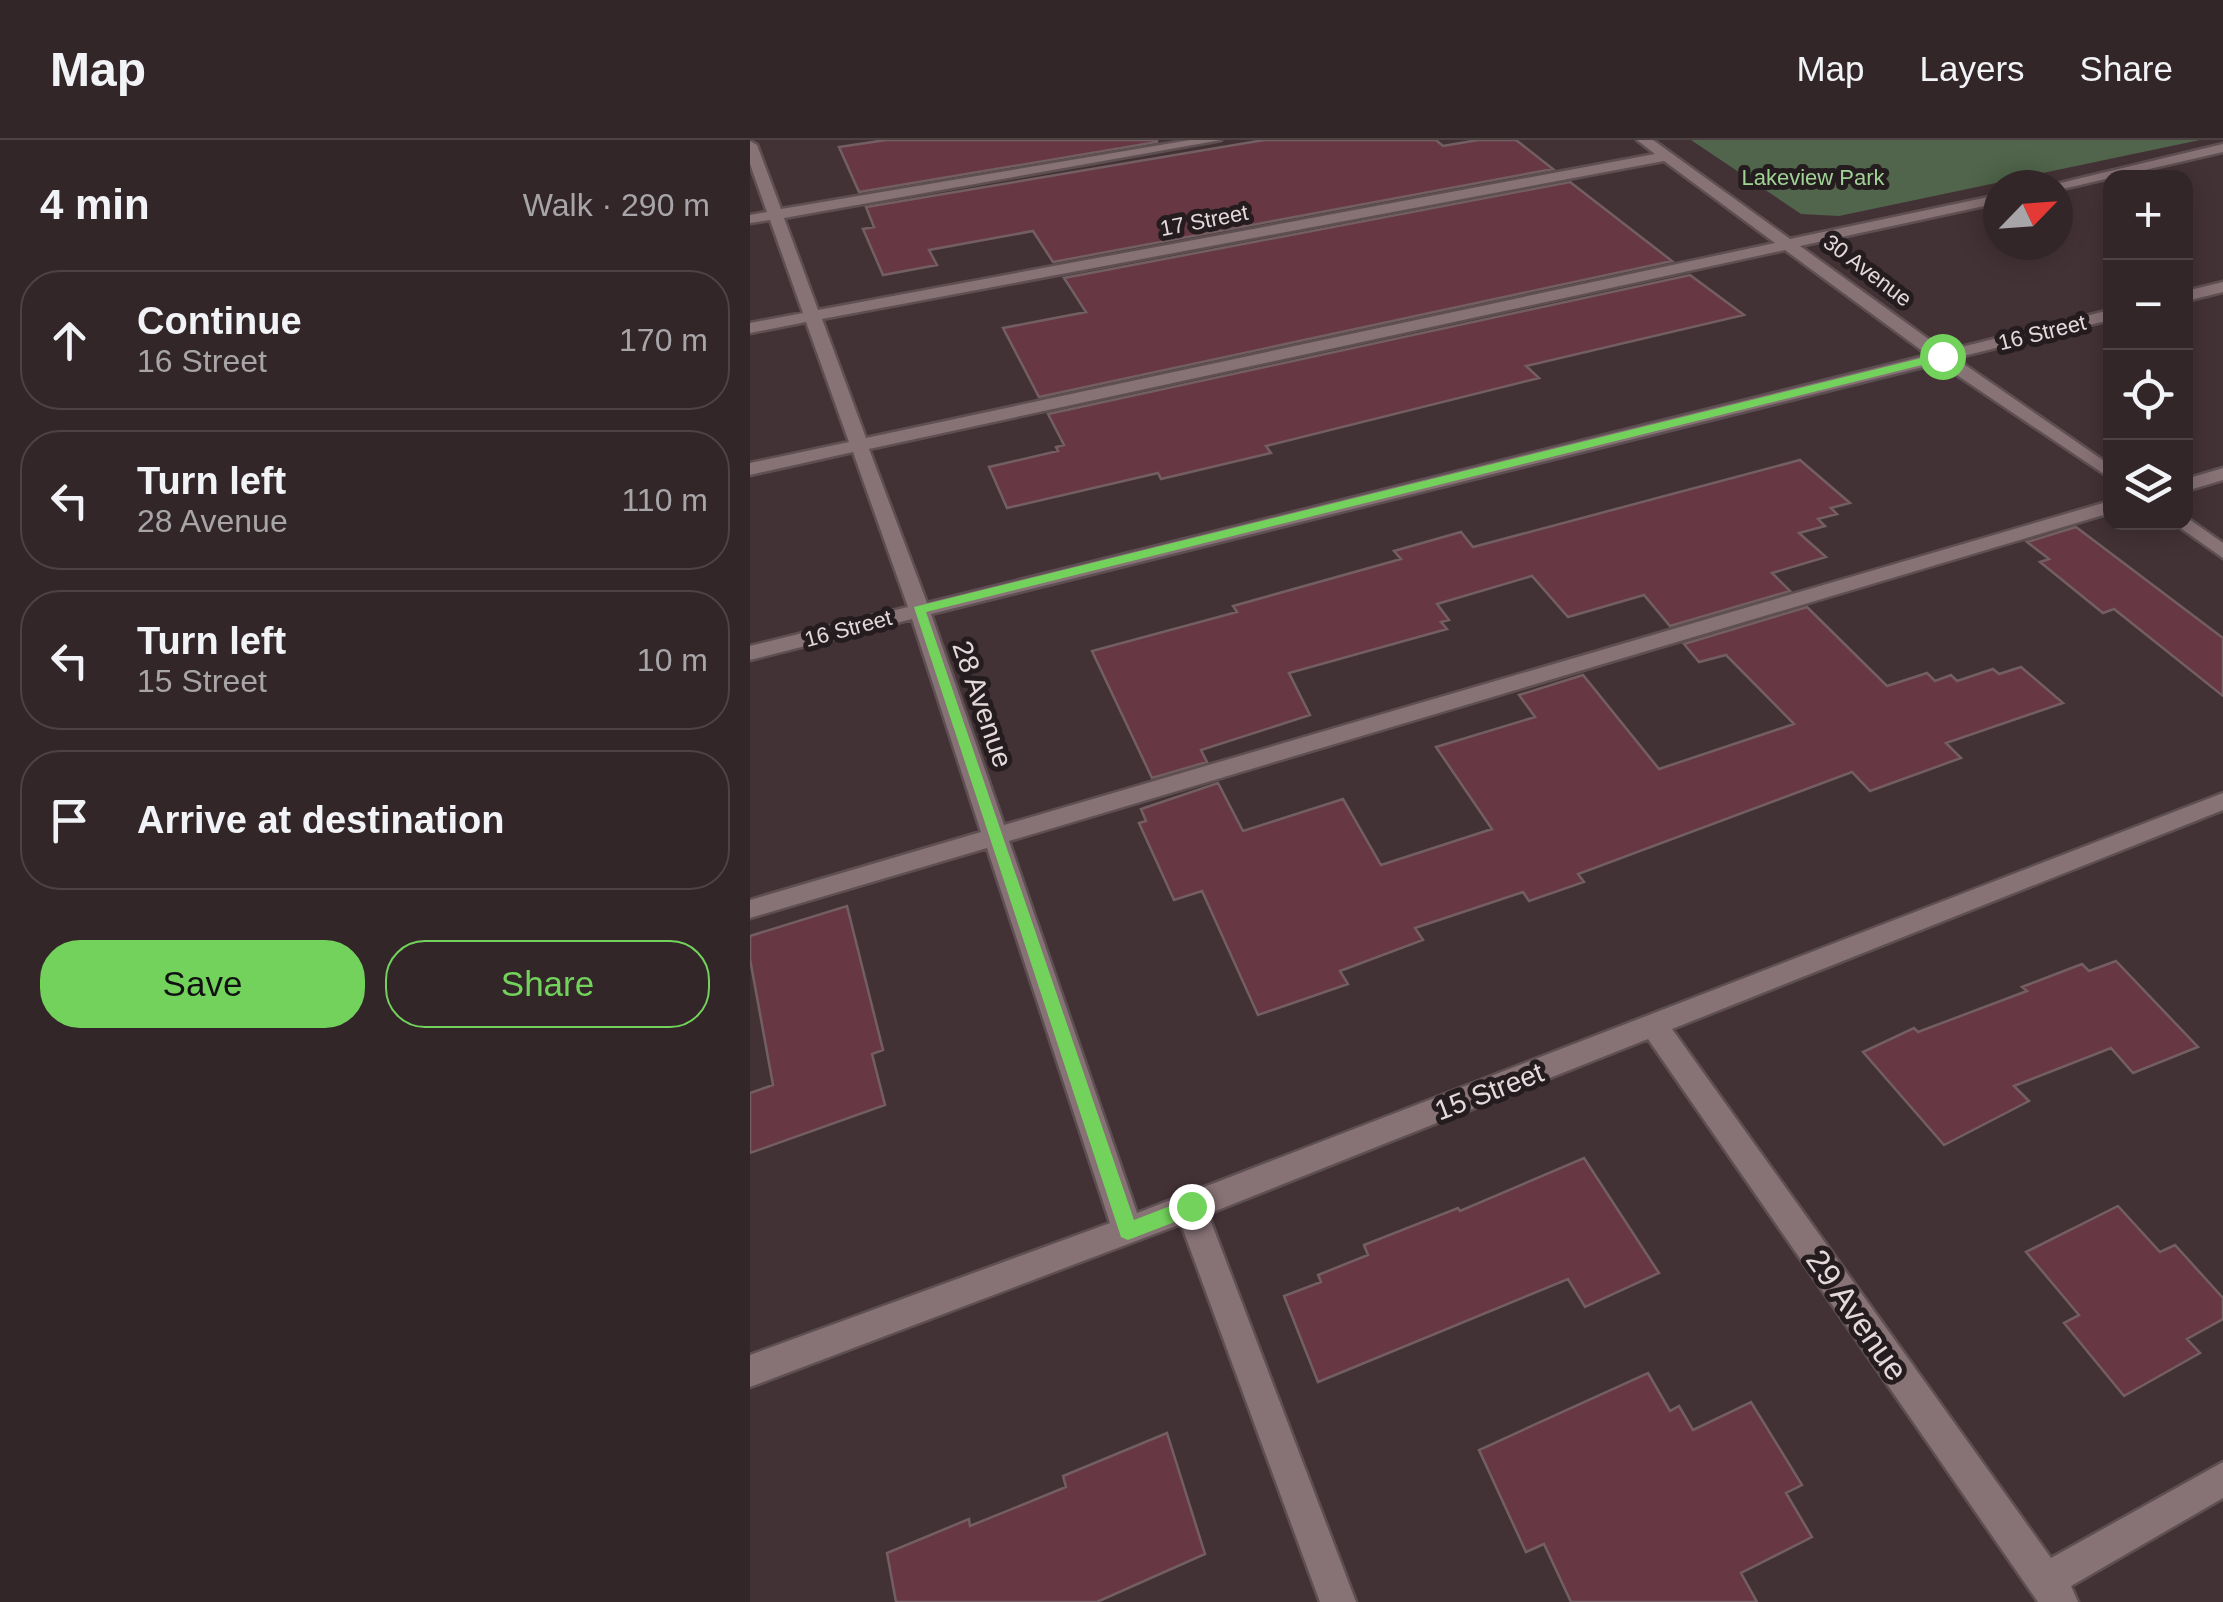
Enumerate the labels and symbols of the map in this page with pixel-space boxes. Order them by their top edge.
park label: Lakeview Park [1741,165,1886,190]
north arrow [1983,170,2073,260]
street label: 17 Street [1158,200,1250,241]
street label: 30 Avenue [1819,229,1917,312]
street label: 16 Street [1996,310,2088,355]
route start [1920,334,1966,380]
street label: 16 Street [802,605,894,652]
street label: 28 Avenue [946,637,1019,772]
street label: 15 Street [1431,1057,1548,1126]
route end [1169,1184,1215,1230]
street label: 29 Avenue [1799,1243,1915,1387]

